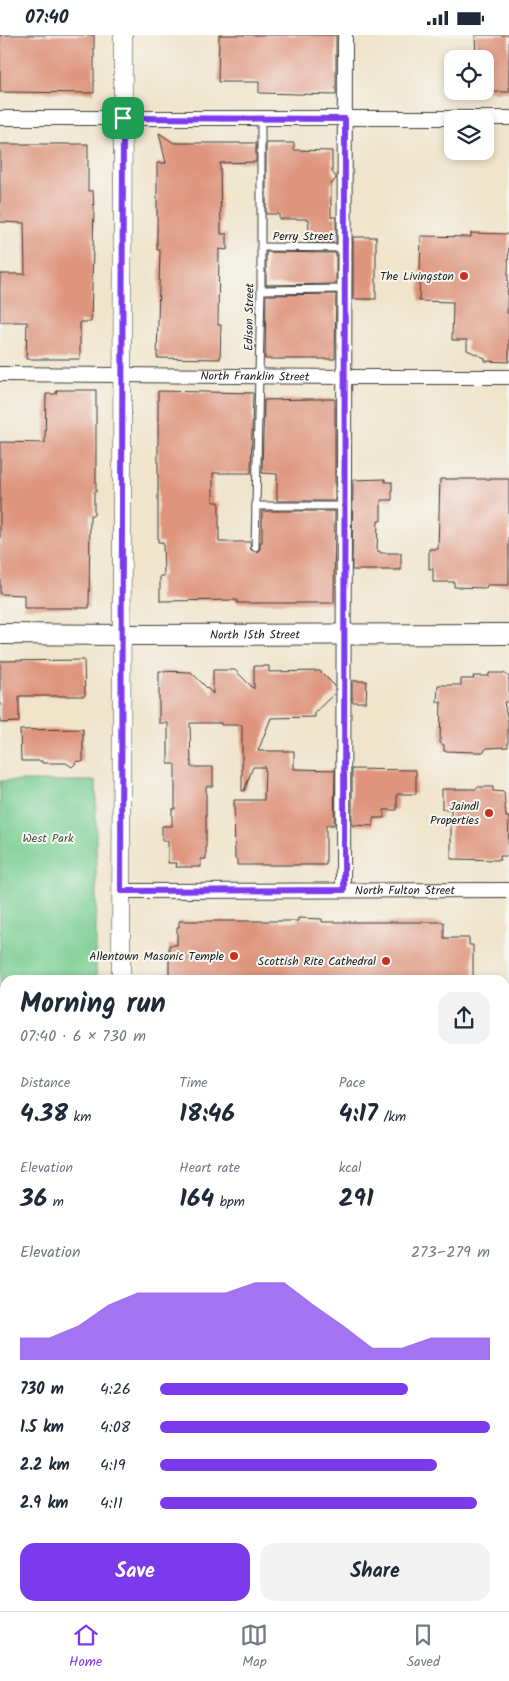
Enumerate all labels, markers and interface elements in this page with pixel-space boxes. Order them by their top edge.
text: 07:40 [25,3,69,33]
map controls [444,50,494,160]
button: locate [444,50,494,100]
pin [102,97,144,139]
icon: arrive [109,104,137,132]
button: layers [444,110,494,160]
street label: Perry Street [273,227,334,246]
place label: The Livingston [380,267,454,286]
marker: The Livingston [458,270,470,282]
street label: Edison Street [239,282,260,351]
street label: North Franklin Street [200,367,310,387]
street label: North 15th Street [210,626,300,645]
place label: Jaindl Properties [430,797,479,830]
marker: Jaindl Properties [483,807,495,819]
park label: West Park [22,829,74,848]
street label: North Fulton Street [355,881,456,900]
place label: Allentown Masonic Temple [89,947,225,966]
marker: Allentown Masonic Temple [228,950,240,962]
place label: Scottish Rite Cathedral [258,952,376,971]
marker: Scottish Rite Cathedral [380,955,392,967]
text: Morning run [20,982,166,1027]
button: share [438,992,490,1044]
text: 07:40 · 6 × 730 m [20,1024,146,1049]
text: Distance [20,1072,70,1094]
text: Time [179,1072,208,1094]
text: Pace [339,1072,365,1094]
text: 4.38 [20,1094,68,1134]
text: 18:46 [179,1094,235,1134]
text: 4:17 [339,1094,378,1134]
text: km [68,1106,91,1128]
text: /km [378,1106,406,1128]
text: Elevation [20,1157,73,1179]
text: Heart rate [179,1157,240,1179]
text: kcal [339,1157,361,1179]
text: 36 [20,1179,47,1219]
text: 164 [179,1179,214,1219]
text: 291 [339,1179,373,1219]
text: m [47,1191,64,1213]
text: bpm [214,1191,245,1213]
text: Elevation [20,1240,81,1265]
text: 273–279 m [411,1240,490,1265]
text: 730 m [20,1377,64,1402]
text: 4:26 [100,1377,131,1402]
text: 1.5 km [20,1415,64,1440]
text: 4:08 [100,1415,130,1440]
text: 2.2 km [20,1453,70,1478]
text: 4:19 [100,1453,126,1478]
text: 2.9 km [20,1491,68,1516]
text: 4:11 [100,1491,123,1516]
button: Save [20,1543,250,1601]
button: Share [260,1543,490,1601]
tab: Home [69,1621,102,1673]
tab: Map [240,1621,268,1673]
tab: Saved [407,1621,440,1673]

